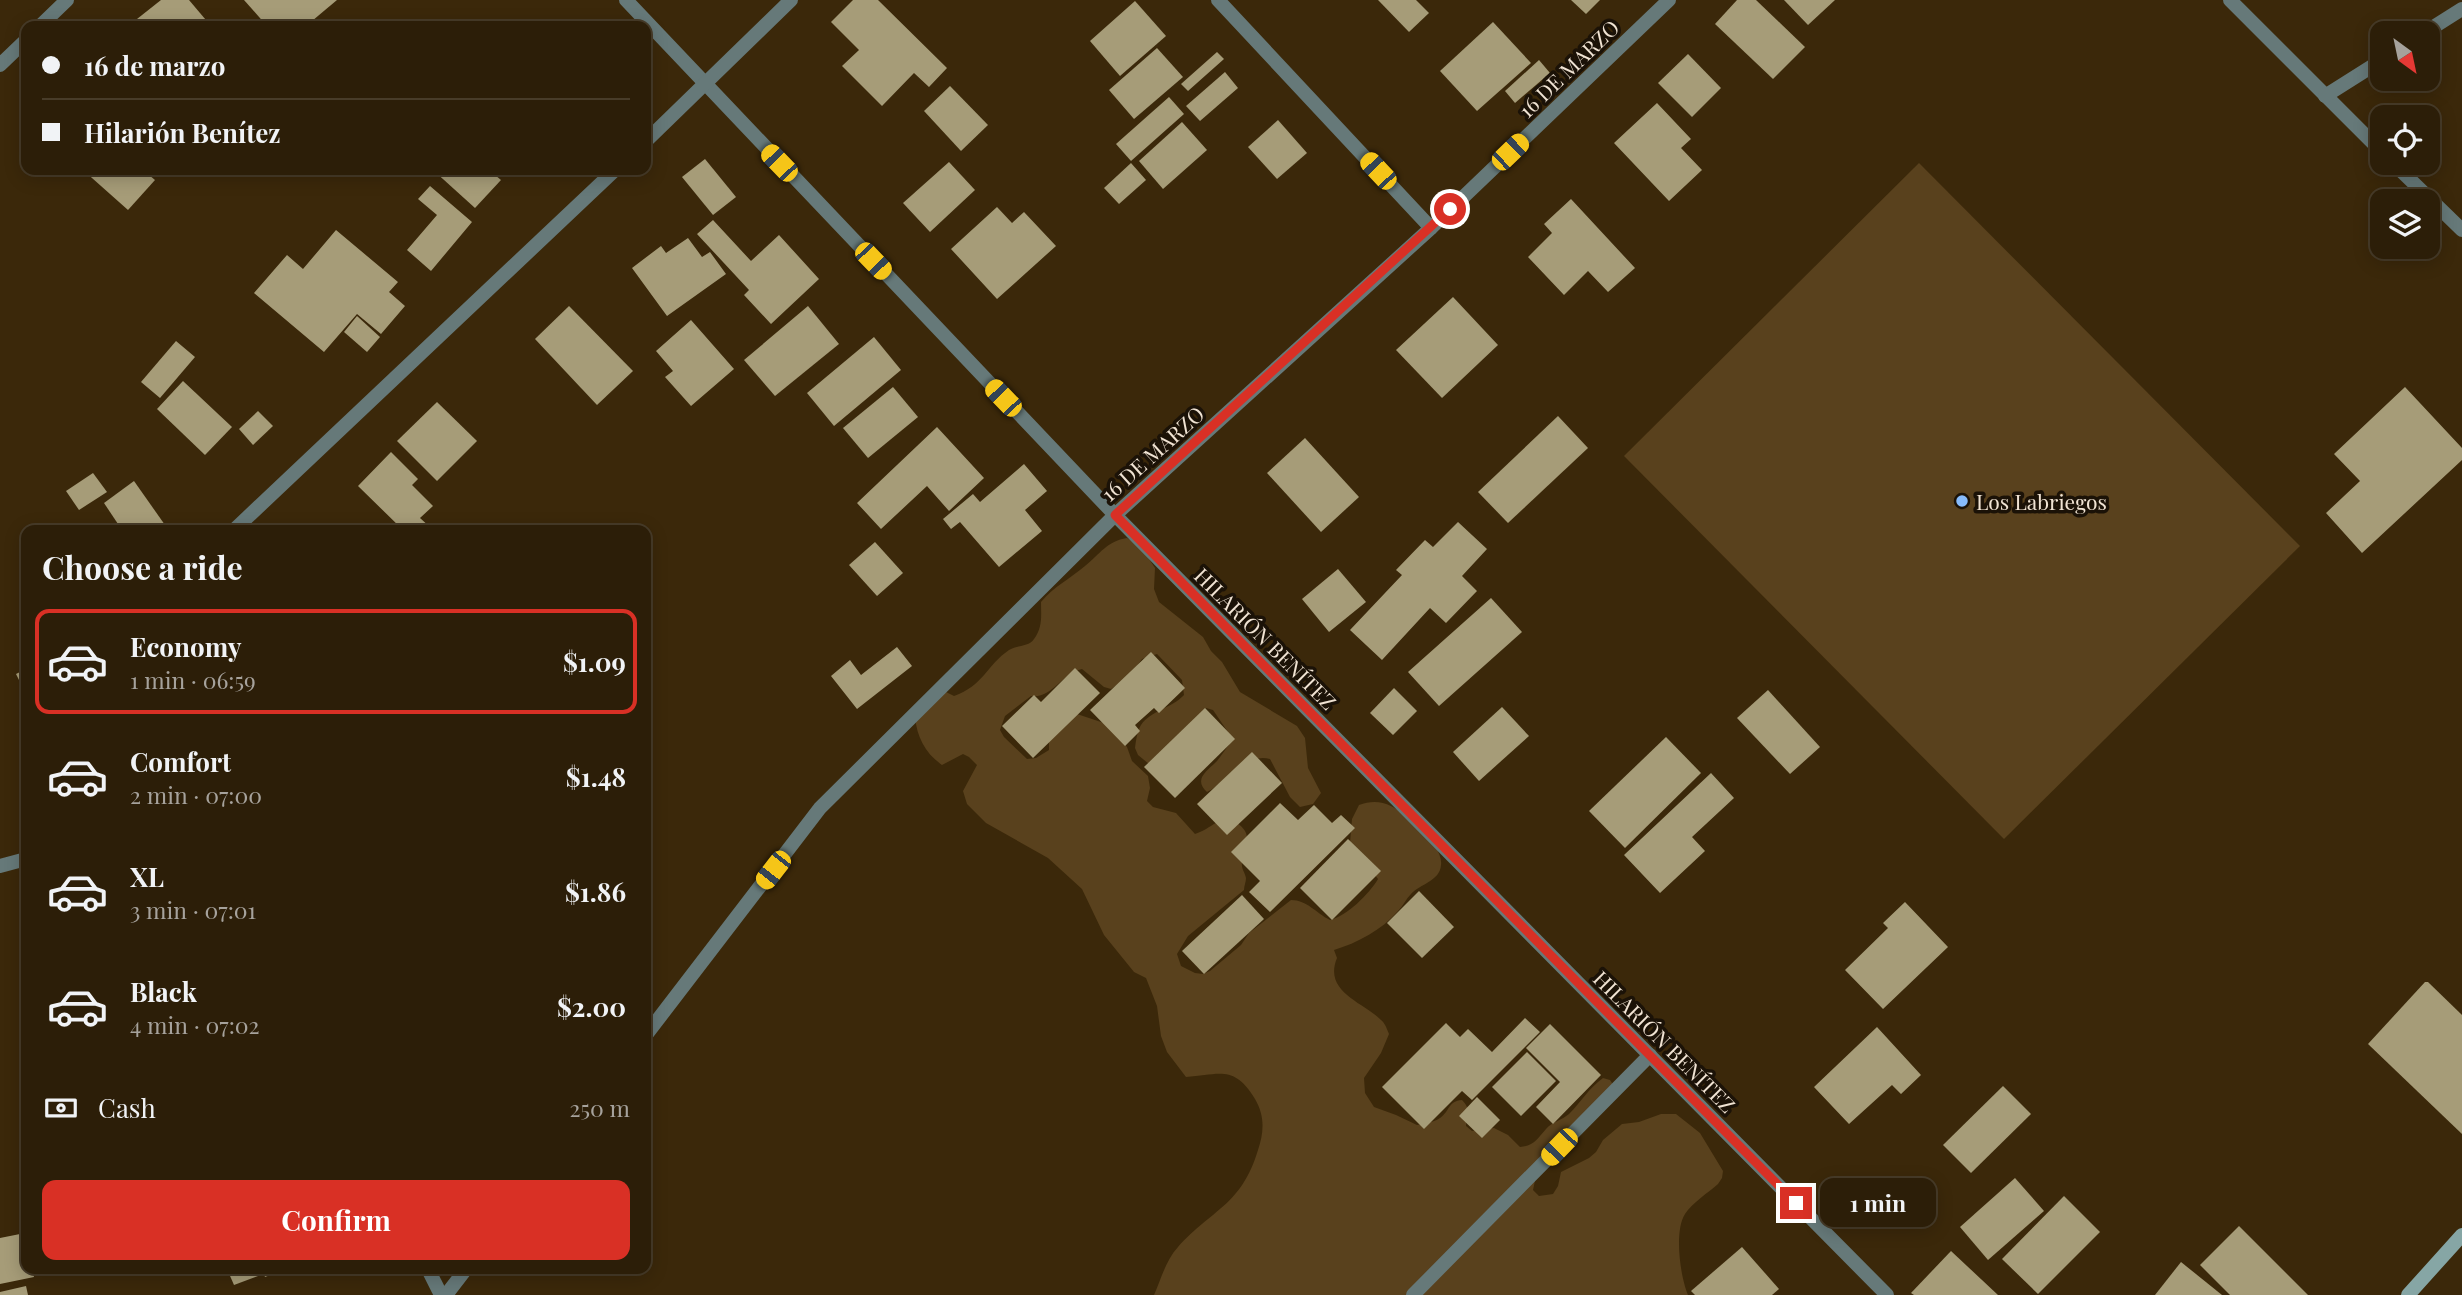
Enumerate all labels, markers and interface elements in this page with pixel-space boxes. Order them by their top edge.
street label: 16 DE MARZO [1512,13,1624,123]
north arrow [2370,21,2440,91]
map controls [2370,21,2440,259]
text: 16 de marzo [84,48,225,83]
button: locate [2370,105,2440,175]
text: Hilarión Benítez [84,115,281,150]
car [1488,130,1533,174]
car [757,141,802,185]
car [1356,148,1401,194]
button: layers [2370,189,2440,259]
route start [1434,193,1466,225]
car [851,239,896,283]
car [981,376,1026,420]
street label: 16 DE MARZO [1094,399,1210,507]
place label: Los Labriegos [1976,487,2107,515]
marker: Los Labriegos [1954,493,1970,509]
text: Choose a ride [42,545,243,588]
street label: HILARIÓN BENÍTEZ [1189,561,1343,715]
text: Economy [130,629,241,664]
icon: car [46,630,109,693]
text: $1.09 [563,644,626,679]
text: 1 min · 06:59 [130,664,256,695]
text: Comfort [130,744,231,779]
icon: car [46,745,109,808]
text: $1.48 [566,759,626,794]
text: 2 min · 07:00 [130,779,262,810]
car [752,847,795,893]
text: XL [130,859,164,894]
icon: car [46,860,109,923]
text: $1.86 [565,874,626,909]
text: 3 min · 07:01 [130,894,256,925]
street label: HILARIÓN BENÍTEZ [1588,964,1742,1118]
text: Black [130,974,197,1009]
icon: car [46,975,109,1038]
text: $2.00 [557,989,626,1024]
text: 4 min · 07:02 [130,1009,260,1040]
icon: cash [42,1089,80,1127]
text: Cash [98,1090,156,1125]
text: 250 m [569,1092,630,1123]
car [1537,1125,1582,1169]
callout: 1 min [1820,1178,1936,1228]
button: Confirm [42,1180,630,1260]
route end [1780,1187,1812,1219]
text: 1 min [1850,1187,1906,1218]

